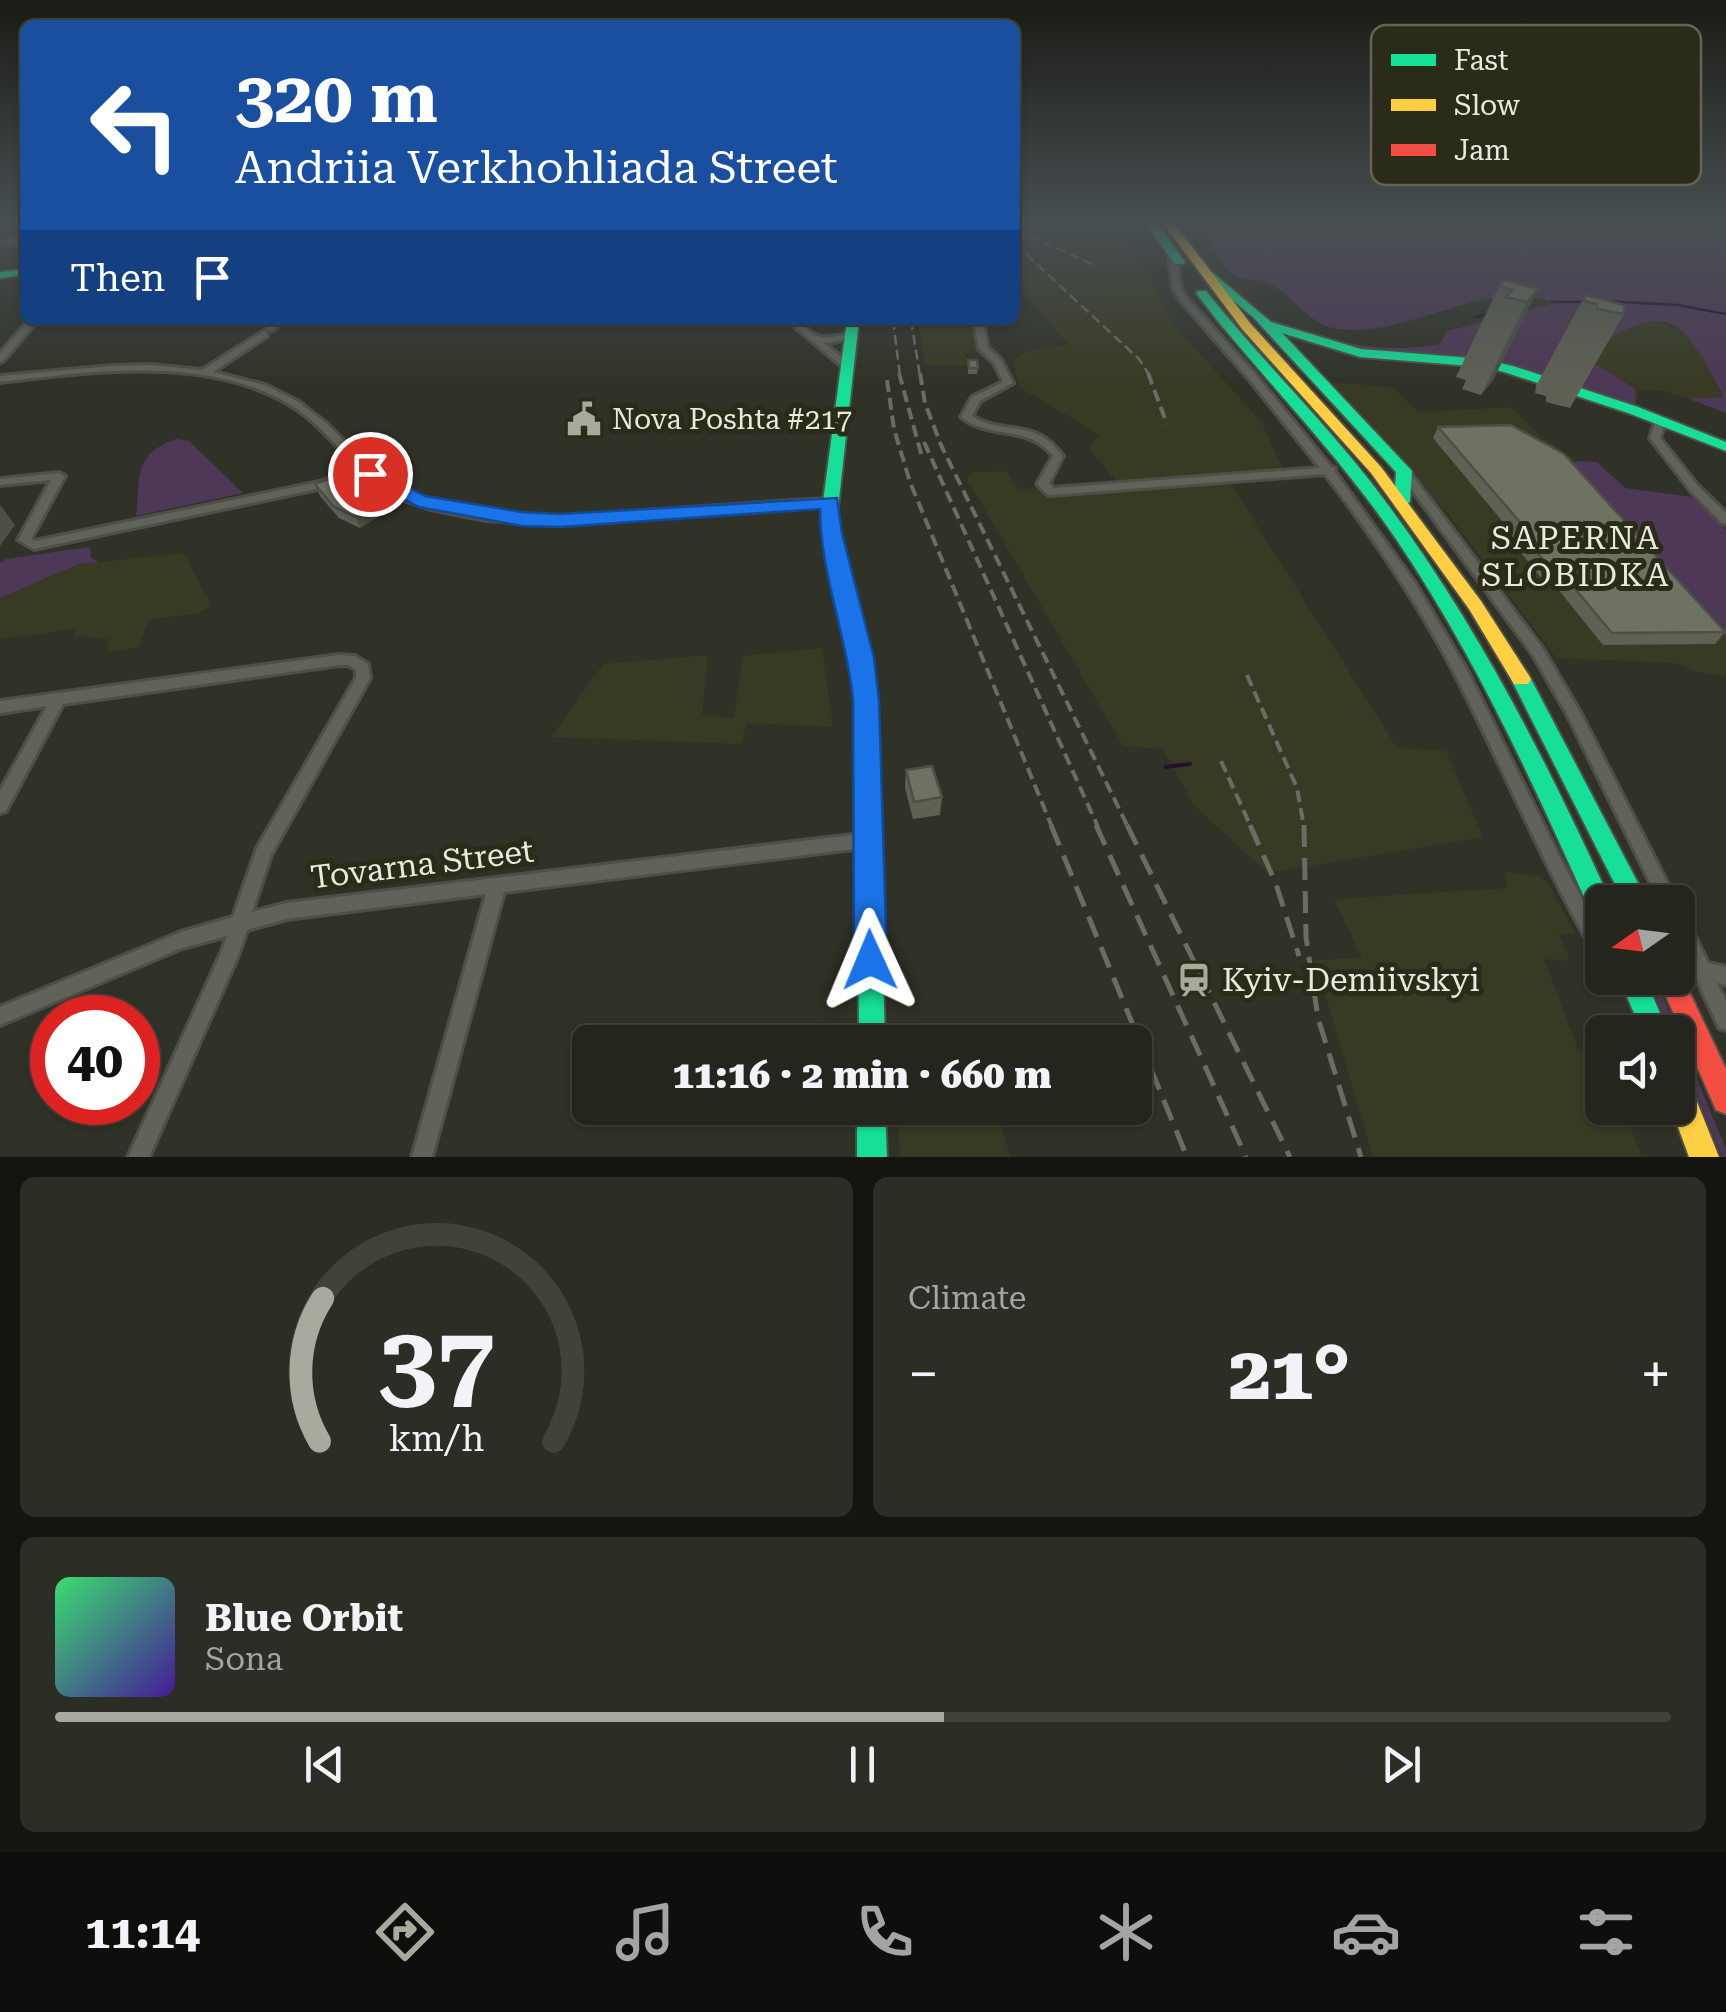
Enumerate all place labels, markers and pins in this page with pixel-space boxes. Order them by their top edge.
public building icon: Nova Poshta #217 [565,400,603,438]
place label: Nova Poshta #217 [612,403,852,436]
pin [328,432,413,517]
station icon: Kyiv-Demiivskyi [1175,961,1213,999]
place label: Kyiv-Demiivskyi [1222,961,1480,999]

